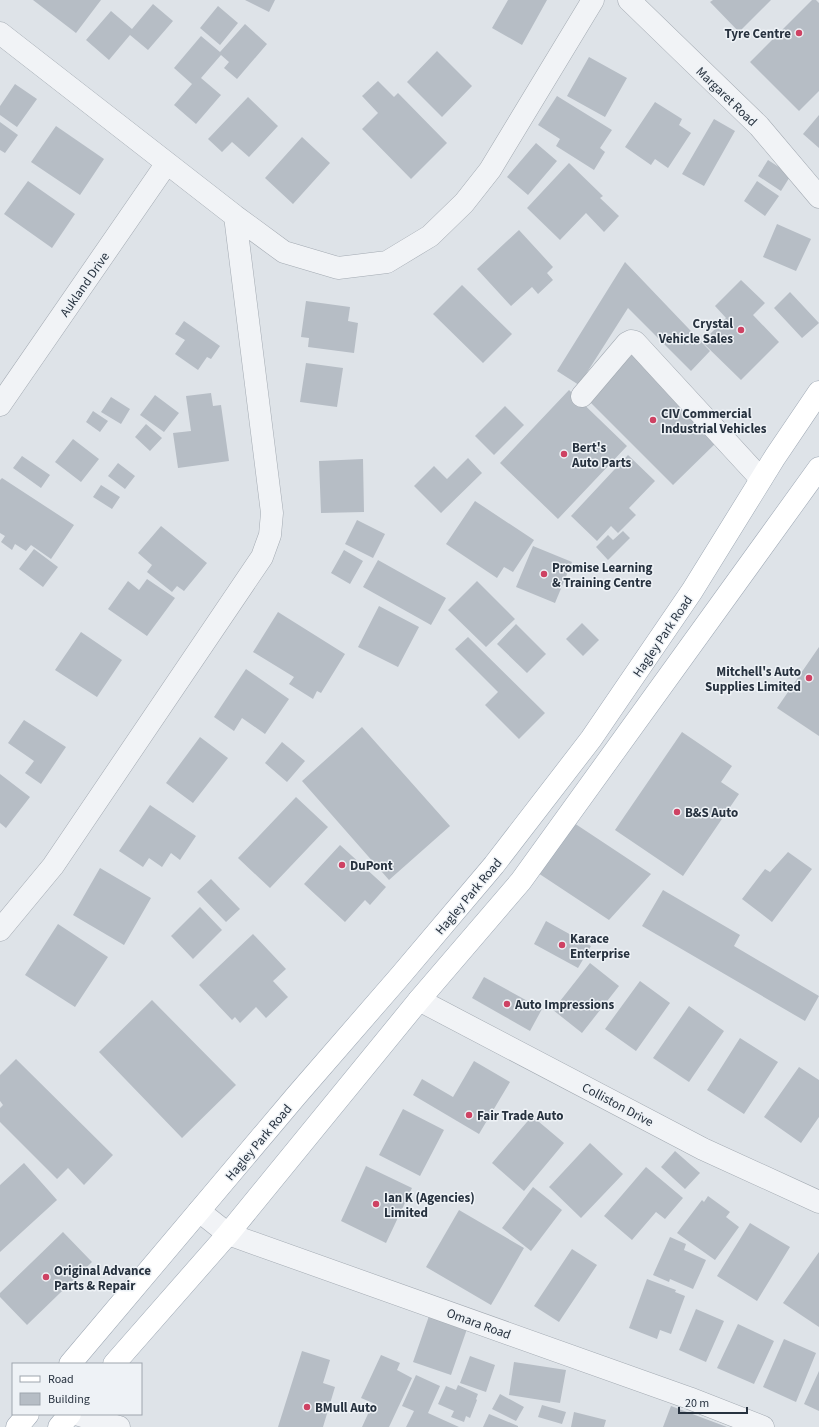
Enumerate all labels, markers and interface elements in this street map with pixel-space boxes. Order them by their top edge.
place label: Tyre Centre [724,25,791,43]
marker: Tyre Centre [794,28,804,38]
street label: Margaret Road [692,63,761,131]
street label: Aukland Drive [56,249,114,321]
place label: Crystal Vehicle Sales [658,315,733,348]
marker: Crystal Vehicle Sales [736,325,746,335]
place label: CIV Commercial Industrial Vehicles [661,405,767,438]
marker: CIV Commercial Industrial Vehicles [648,415,658,425]
place label: Bert's Auto Parts [571,439,632,472]
marker: Bert's Auto Parts [559,449,569,459]
place label: Promise Learning & Training Centre [552,559,652,592]
marker: Promise Learning & Training Centre [539,569,549,579]
street label: Hagley Park Road [629,592,697,681]
place label: Mitchell's Auto Supplies Limited [705,663,801,696]
marker: Mitchell's Auto Supplies Limited [804,673,814,683]
place label: B&S Auto [685,804,738,822]
marker: B&S Auto [672,807,682,817]
street label: Hagley Park Road [431,855,506,939]
place label: DuPont [350,857,393,875]
marker: DuPont [337,860,347,870]
place label: Karace Enterprise [570,930,630,963]
marker: Karace Enterprise [557,940,567,950]
place label: Auto Impressions [514,996,614,1014]
marker: Auto Impressions [502,999,512,1009]
street label: Colliston Drive [579,1078,656,1131]
street label: Hagley Park Road [221,1101,296,1185]
place label: Fair Trade Auto [477,1107,563,1125]
marker: Fair Trade Auto [464,1110,474,1120]
place label: Ian K (Agencies) Limited [384,1189,475,1222]
marker: Ian K (Agencies) Limited [371,1199,381,1209]
place label: Original Advance Parts & Repair [54,1262,151,1295]
marker: Original Advance Parts & Repair [41,1272,51,1282]
street label: Omara Road [444,1304,513,1344]
legend [12,1363,142,1415]
text: Road [48,1371,74,1388]
scale bar [679,1389,747,1415]
text: Building [48,1391,90,1408]
text: 20 m [685,1395,709,1412]
place label: BMull Auto [315,1399,377,1417]
marker: BMull Auto [302,1402,312,1412]

